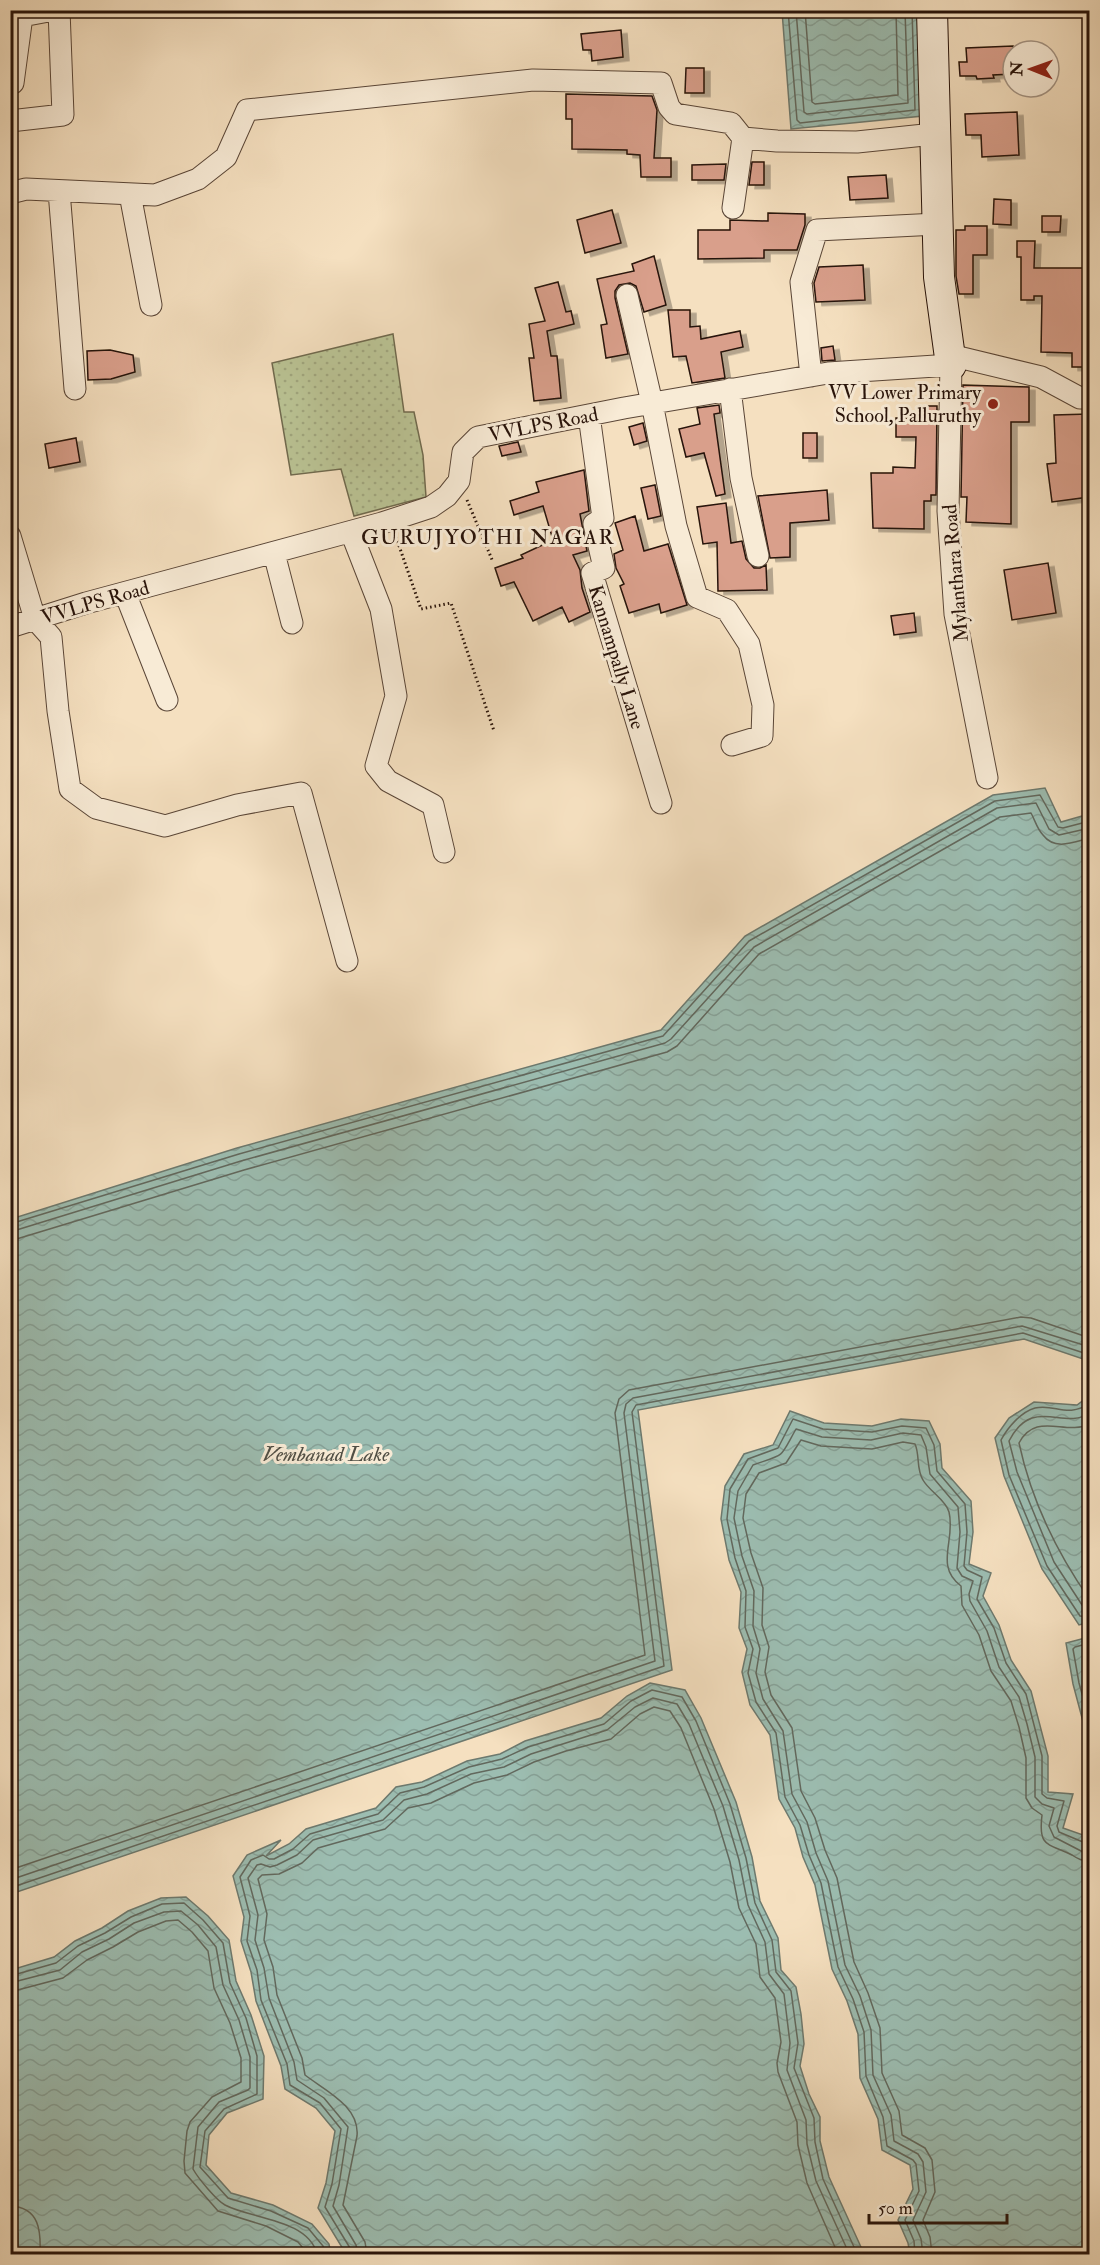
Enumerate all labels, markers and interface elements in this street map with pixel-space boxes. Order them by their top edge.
north arrow [1001,39,1061,99]
text: N [1007,61,1027,77]
place label: VV Lower Primary School, Palluruthy [828,380,982,428]
marker: VV Lower Primary School, Palluruthy [986,397,1000,411]
street label: VVLPS Road [486,402,600,447]
street label: Mylanthara Road [937,503,974,643]
district label: GURUJYOTHI NAGAR [361,524,615,551]
street label: VVLPS Road [38,575,152,630]
street label: Kannampally Lane [582,582,650,733]
water label: Vembanad Lake [263,1441,390,1468]
scale bar [869,2187,1007,2225]
text: 50 m [878,2197,913,2220]

